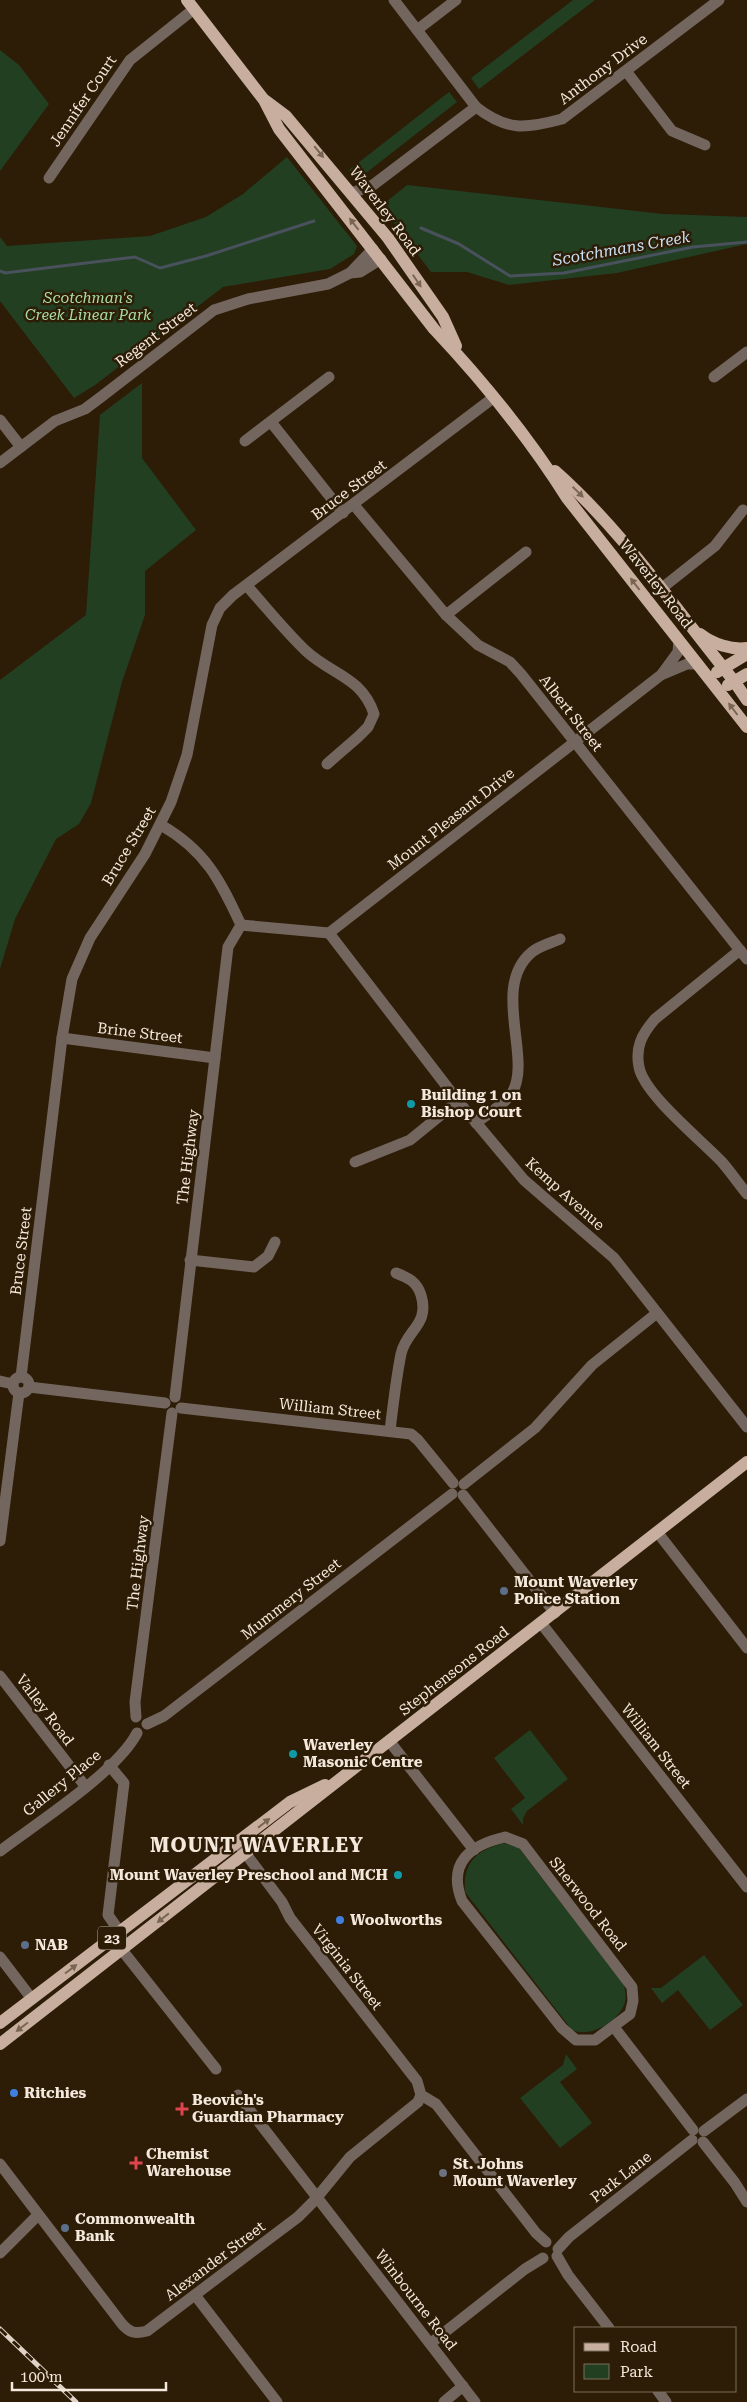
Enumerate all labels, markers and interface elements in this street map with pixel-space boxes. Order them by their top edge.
street label: Anthony Drive [555,30,651,108]
street label: Jennifer Court [46,52,120,150]
one-way arrow [313,146,324,159]
street label: Waverley Road [346,163,425,260]
one-way arrow [348,218,359,231]
water label: Scotchmans Creek [550,227,692,270]
one-way arrow [412,274,422,288]
park label: Scotchman's Creek Linear Park [25,289,152,324]
street label: Regent Street [112,298,200,371]
street label: Bruce Street [308,456,390,524]
one-way arrow [572,486,584,498]
street label: Waverley Road [616,536,696,632]
one-way arrow [630,578,641,591]
street label: Albert Street [536,671,607,755]
one-way arrow [728,703,739,716]
street label: Mount Pleasant Drive [384,764,518,874]
street label: Bruce Street [98,803,160,889]
street label: Brine Street [96,1019,184,1047]
place label: Building 1 on Bishop Court [421,1086,522,1121]
marker: Building 1 on Bishop Court [405,1098,417,1110]
street label: The Highway [173,1108,203,1206]
street label: Kemp Avenue [522,1154,608,1234]
street label: Bruce Street [7,1205,35,1296]
street label: William Street [278,1395,382,1423]
street label: The Highway [123,1514,153,1612]
street label: Mummery Street [238,1554,345,1643]
place label: Mount Waverley Police Station [514,1573,638,1608]
marker: Mount Waverley Police Station [498,1585,510,1597]
street label: Stephensons Road [396,1622,513,1719]
street label: Valley Road [12,1671,78,1749]
street label: William Street [617,1700,695,1792]
place label: Waverley Masonic Centre [303,1736,423,1771]
street label: Gallery Place [19,1746,105,1820]
marker: Waverley Masonic Centre [287,1748,299,1760]
one-way arrow [257,1817,270,1828]
district label: MOUNT WAVERLEY [150,1833,364,1857]
street label: Sherwood Road [546,1853,631,1955]
place label: Mount Waverley Preschool and MCH [110,1866,388,1884]
marker: Mount Waverley Preschool and MCH [392,1869,404,1881]
place label: Woolworths [350,1911,442,1929]
one-way arrow [156,1913,169,1924]
marker: Woolworths [334,1914,346,1926]
street label: Virginia Street [308,1921,386,2014]
road number: 23 [98,1926,126,1950]
place label: NAB [35,1936,68,1954]
marker: NAB [19,1939,31,1951]
one-way arrow [64,1964,78,1974]
one-way arrow [16,2021,29,2032]
place label: Ritchies [24,2084,86,2102]
marker: Ritchies [8,2087,20,2099]
place label: Beovich's Guardian Pharmacy [192,2091,344,2126]
marker: Beovich's Guardian Pharmacy [176,2103,188,2115]
place label: Chemist Warehouse [146,2145,231,2180]
street label: Park Lane [587,2148,655,2206]
place label: St. Johns Mount Waverley [453,2155,577,2190]
marker: Chemist Warehouse [130,2157,142,2169]
marker: St. Johns Mount Waverley [437,2167,449,2179]
place label: Commonwealth Bank [75,2210,195,2245]
street label: Alexander Street [161,2217,269,2305]
marker: Commonwealth Bank [59,2222,71,2234]
street label: Winbourne Road [371,2246,461,2354]
legend [574,2327,737,2392]
text: Road [620,2338,657,2356]
scale bar [12,2360,166,2392]
text: Park [620,2363,654,2381]
text: 100 m [20,2368,63,2386]

